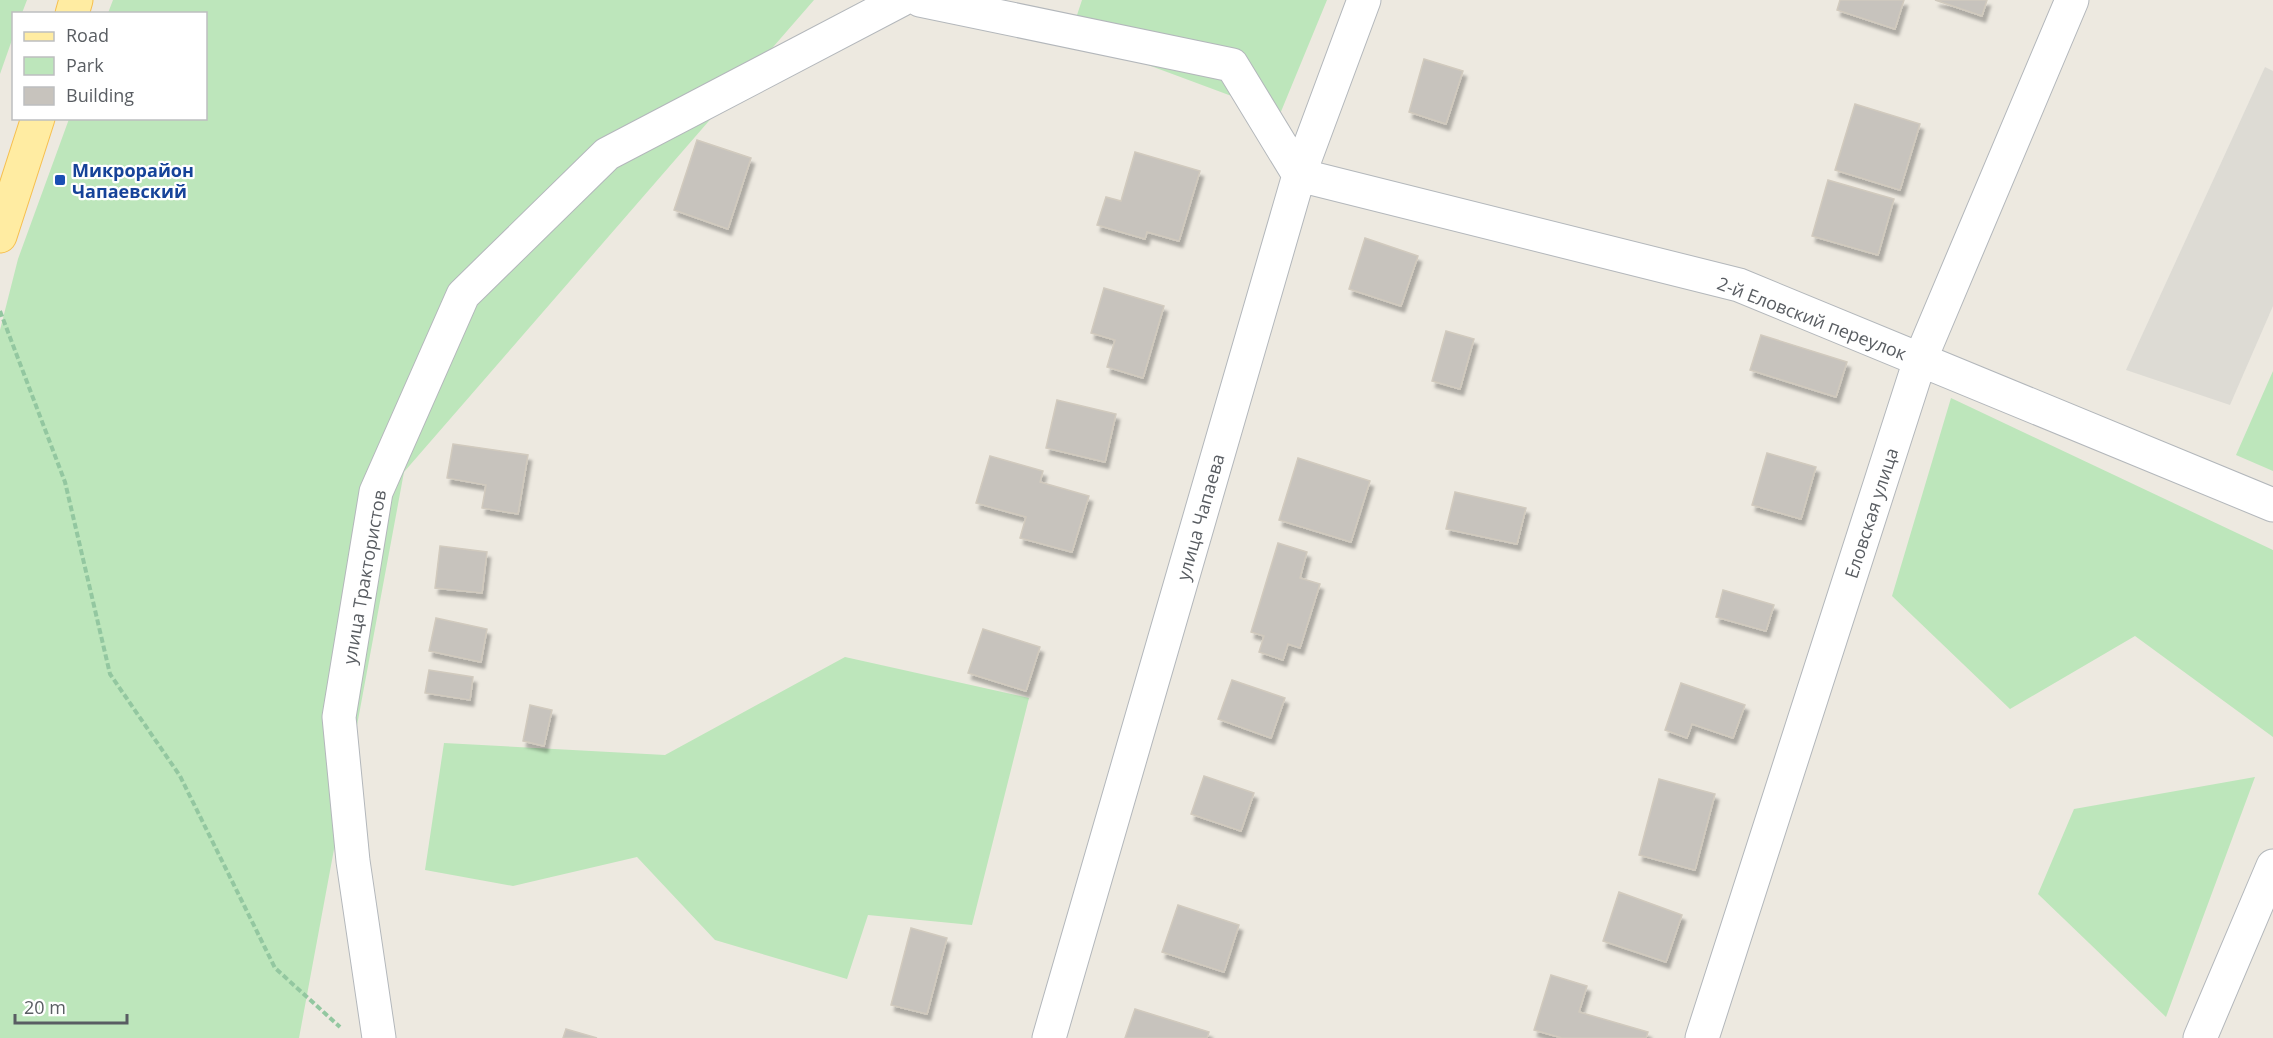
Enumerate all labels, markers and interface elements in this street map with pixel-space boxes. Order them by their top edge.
legend [12,12,207,120]
text: Road [66,23,109,47]
text: Park [66,53,104,77]
text: Building [66,83,134,107]
place label: Микрорайон Чапаевский [72,158,194,203]
marker: Микрорайон Чапаевский [53,173,67,187]
street label: 2-й Еловский переулок [1714,271,1911,365]
street label: Еловская улица [1839,445,1903,581]
street label: улица Чапаева [1170,451,1230,583]
street label: улица Трактористов [337,488,391,666]
scale bar [15,987,128,1025]
text: 20 m [24,995,66,1019]

